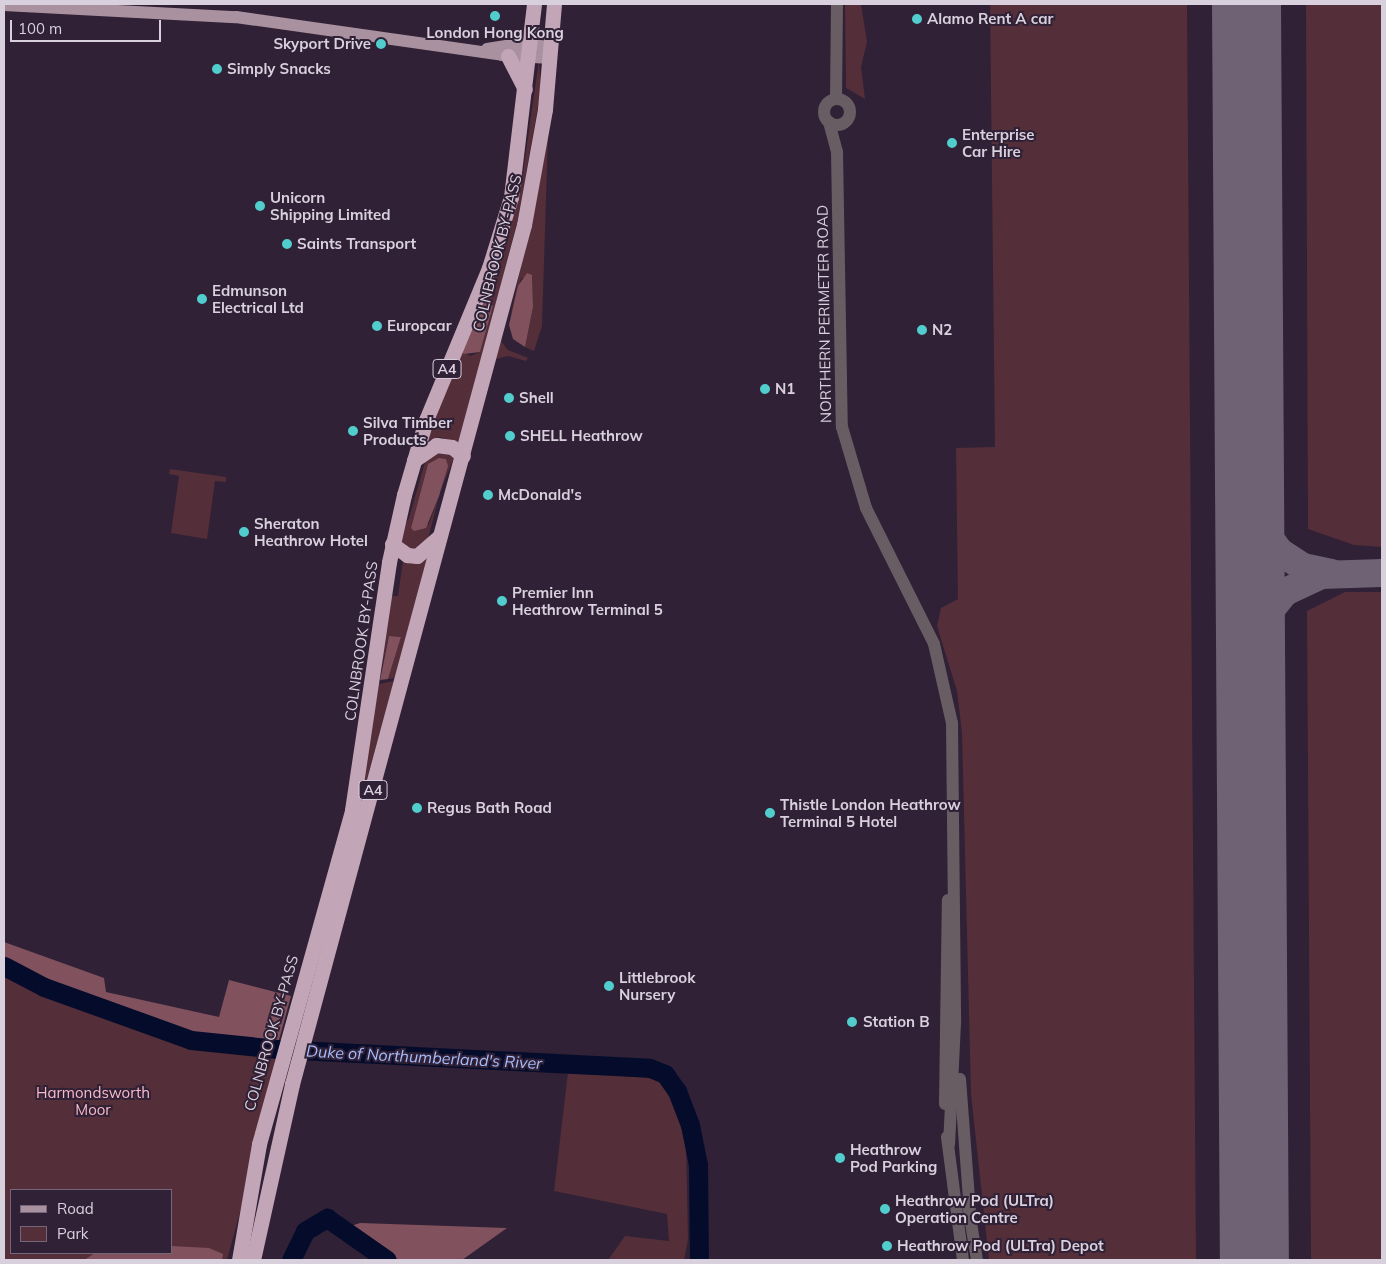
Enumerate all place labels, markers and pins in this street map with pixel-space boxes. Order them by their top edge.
marker: London Hong Kong [489,10,501,22]
place label: Alamo Rent A car [927,10,1053,28]
marker: Alamo Rent A car [911,13,923,25]
place label: London Hong Kong [426,24,564,42]
place label: Skyport Drive [273,35,371,53]
marker: Skyport Drive [375,38,387,50]
place label: Simply Snacks [227,60,331,78]
marker: Simply Snacks [211,63,223,75]
place label: Enterprise Car Hire [962,125,1035,160]
marker: Enterprise Car Hire [946,137,958,149]
place label: Unicorn Shipping Limited [270,188,390,223]
marker: Unicorn Shipping Limited [254,200,266,212]
place label: Saints Transport [297,235,416,253]
marker: Saints Transport [281,238,293,250]
place label: Edmunson Electrical Ltd [212,281,304,316]
marker: Edmunson Electrical Ltd [196,293,208,305]
place label: Europcar [387,317,452,335]
marker: Europcar [371,320,383,332]
place label: N2 [932,321,952,339]
marker: N2 [916,324,928,336]
place label: N1 [775,380,795,398]
marker: N1 [759,383,771,395]
place label: Shell [519,389,554,407]
marker: Shell [503,392,515,404]
place label: Silva Timber Products [363,413,452,448]
marker: Silva Timber Products [347,425,359,437]
place label: SHELL Heathrow [520,427,643,445]
marker: SHELL Heathrow [504,430,516,442]
place label: McDonald's [498,486,582,504]
marker: McDonald's [482,489,494,501]
place label: Sheraton Heathrow Hotel [254,514,368,549]
marker: Sheraton Heathrow Hotel [238,526,250,538]
place label: Premier Inn Heathrow Terminal 5 [512,583,663,618]
marker: Premier Inn Heathrow Terminal 5 [496,595,508,607]
place label: Thistle London Heathrow Terminal 5 Hotel [780,795,961,830]
place label: Regus Bath Road [427,799,552,817]
marker: Regus Bath Road [411,802,423,814]
marker: Thistle London Heathrow Terminal 5 Hotel [764,807,776,819]
place label: Littlebrook Nursery [619,968,696,1003]
marker: Littlebrook Nursery [603,980,615,992]
place label: Station B [863,1013,930,1031]
marker: Station B [845,1015,859,1029]
place label: Heathrow Pod Parking [850,1140,937,1175]
marker: Heathrow Pod Parking [834,1152,846,1164]
place label: Heathrow Pod (ULTra) Operation Centre [895,1191,1054,1226]
marker: Heathrow Pod (ULTra) Operation Centre [879,1203,891,1215]
place label: Heathrow Pod (ULTra) Depot [897,1237,1104,1255]
marker: Heathrow Pod (ULTra) Depot [881,1240,893,1252]

